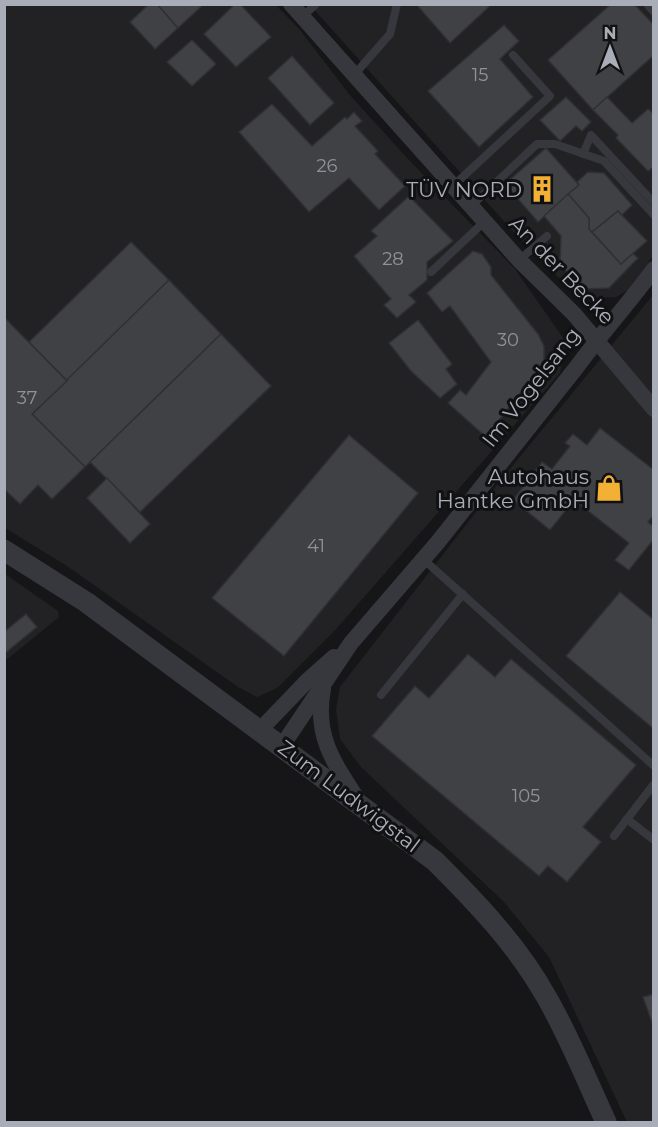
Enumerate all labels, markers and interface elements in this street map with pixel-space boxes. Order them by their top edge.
north arrow [580,18,640,78]
text: N [604,24,616,43]
house number: 15 [472,64,488,86]
house number: 26 [316,155,338,177]
building icon: TÜV NORD [527,174,557,204]
place label: TÜV NORD [406,177,522,202]
street label: An der Becke [504,211,620,329]
house number: 28 [382,248,404,270]
street label: Im Vogelsang [477,322,585,452]
house number: 30 [497,329,519,351]
house number: 37 [17,387,37,409]
place label: Autohaus Hantke GmbH [437,464,589,513]
shop icon: Autohaus Hantke GmbH [594,473,624,503]
house number: 41 [307,535,325,557]
street label: Zum Ludwigstal [273,735,425,857]
house number: 105 [512,785,540,807]

